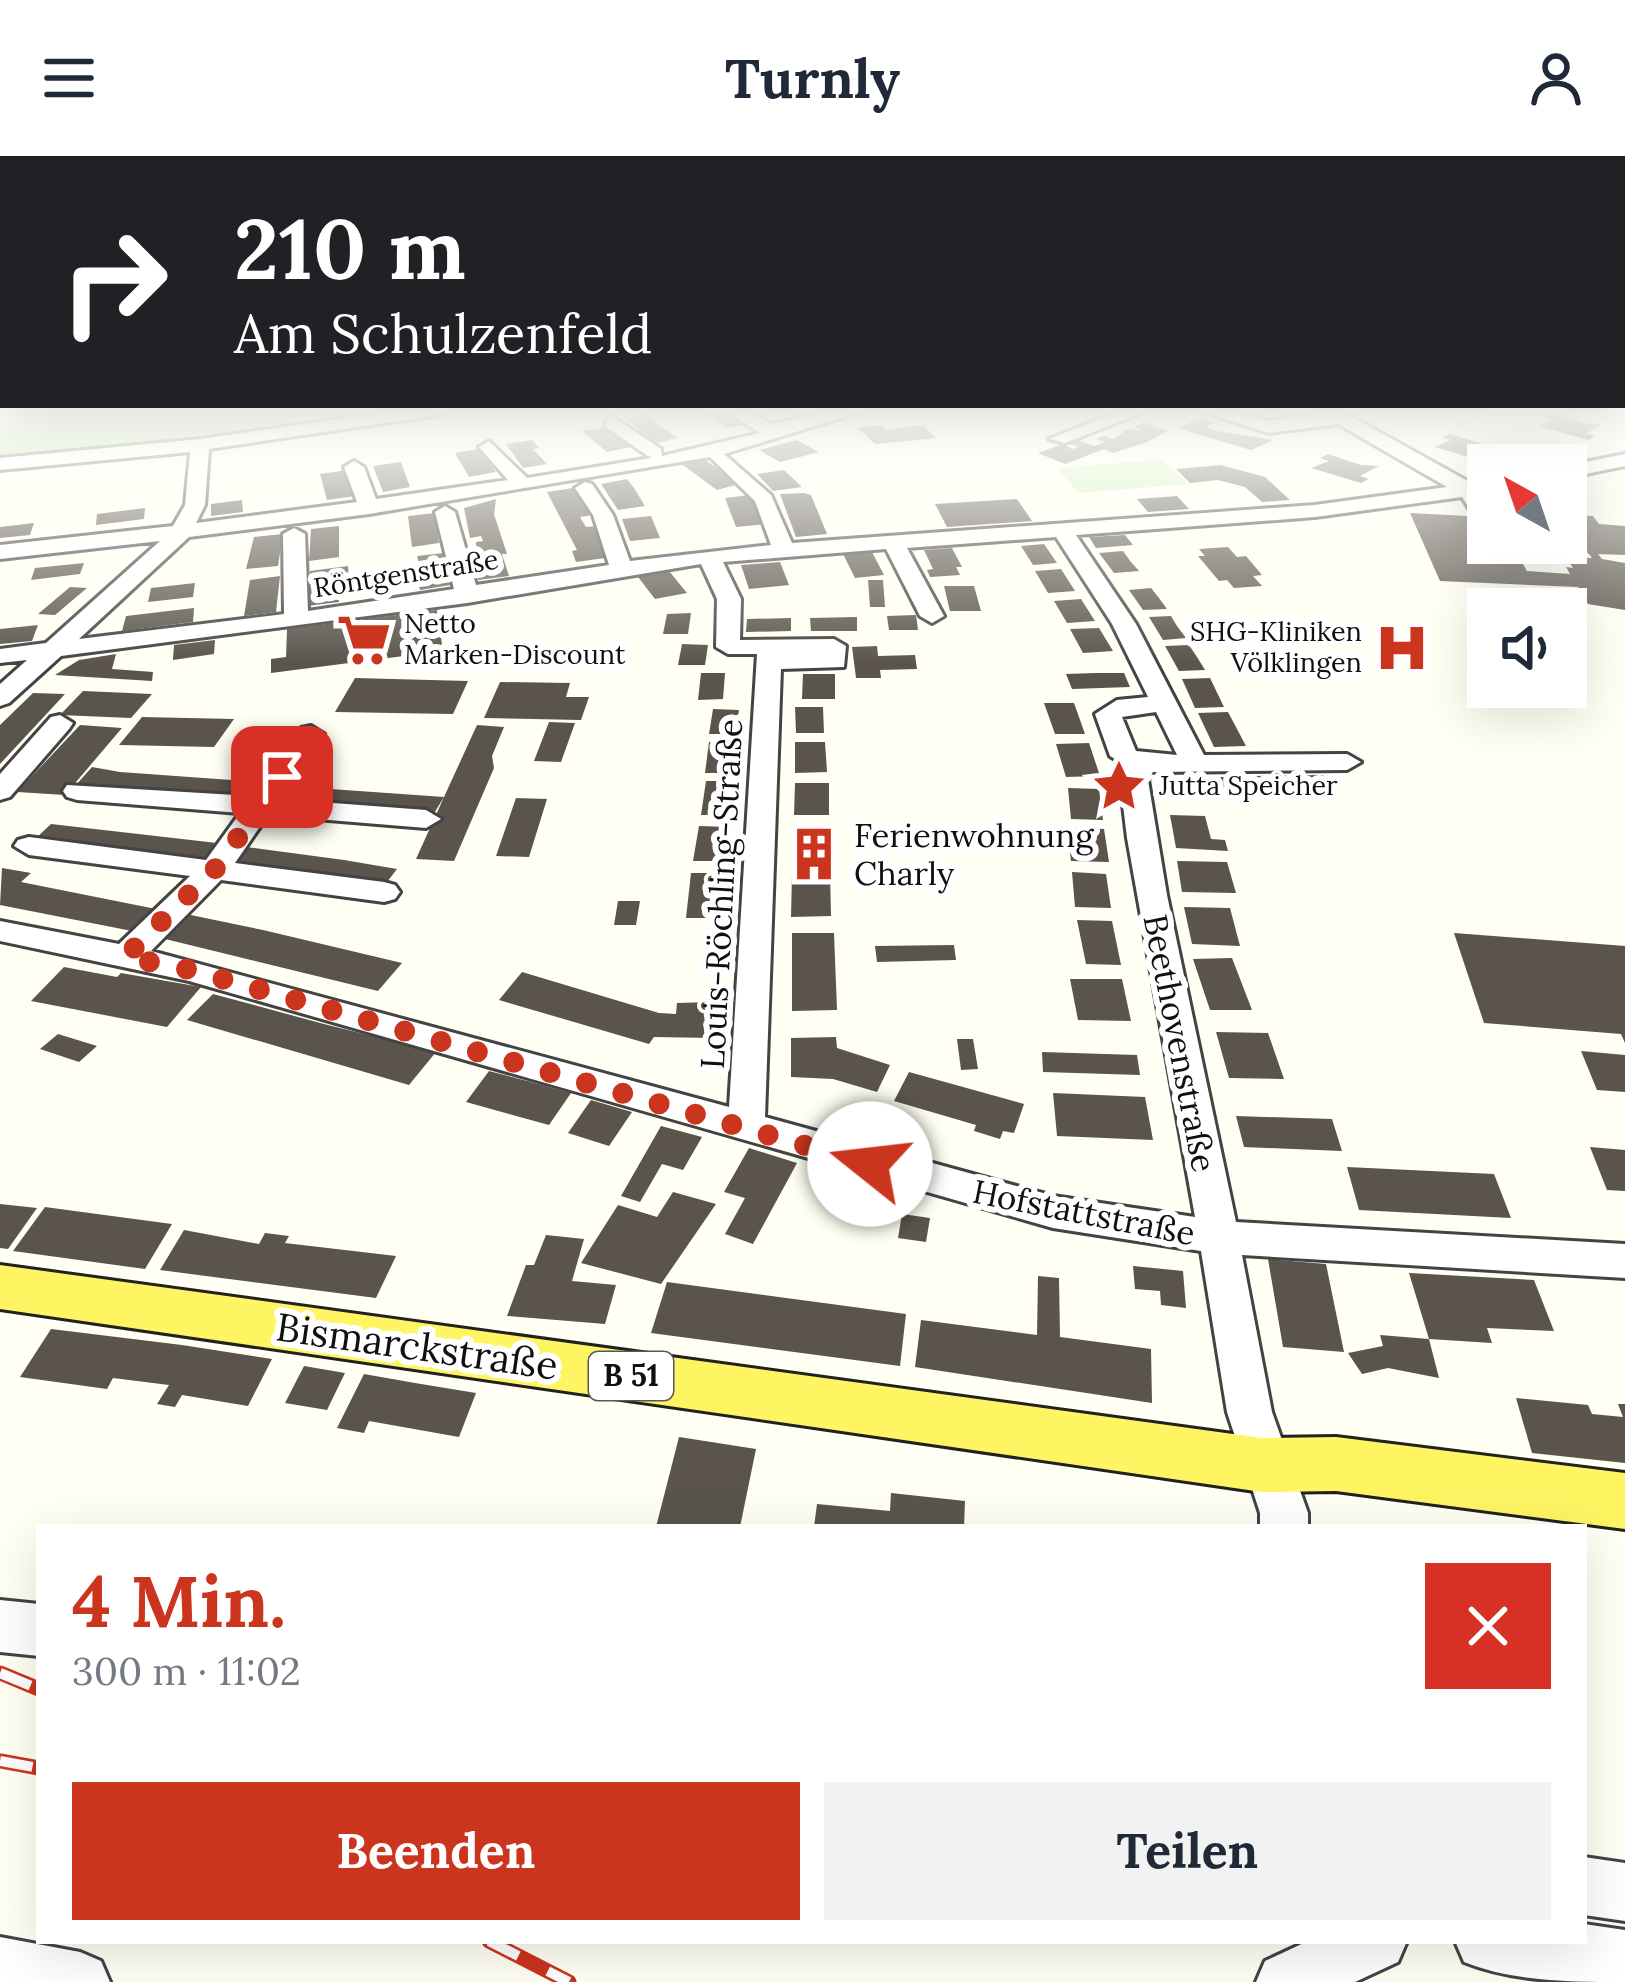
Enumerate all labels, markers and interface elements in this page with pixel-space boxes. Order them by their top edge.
text: Turnly [725,44,900,113]
icon: menu [36,45,102,111]
icon: person [1523,45,1589,111]
text: 210 m [234,194,466,302]
icon: right [36,204,192,360]
text: Am Schulzenfeld [234,299,652,368]
north arrow [1467,444,1587,564]
map controls [1467,444,1587,708]
street label: Röntgenstraße [311,542,501,604]
button: sound [1467,588,1587,708]
place label: Netto Marken-Discount [404,606,626,671]
supermarket icon: Netto Marken-Discount [335,611,393,669]
place label: SHG-Kliniken Völklingen [1190,614,1362,679]
hospital icon: SHG-Kliniken Völklingen [1373,619,1431,677]
street label: Louis-Röchling-Straße [691,718,751,1070]
pin [231,726,333,828]
icon: arrive [249,744,315,810]
place icon: Jutta Speicher [1090,757,1148,815]
place label: Jutta Speicher [1158,768,1338,802]
place label: Ferienwohnung Charly [854,814,1094,894]
building icon: Ferienwohnung Charly [785,825,843,883]
street label: Beethovenstraße [1134,911,1226,1175]
position arrow [807,1101,933,1227]
street label: Hofstattstraße [969,1170,1199,1254]
street label: Bismarckstraße [273,1301,561,1391]
road number: B 51 [589,1352,673,1400]
text: 4 Min. [72,1555,286,1647]
button: close [1425,1563,1551,1689]
text: 300 m · 11:02 [72,1646,301,1696]
button: Beenden [72,1782,800,1920]
button: Teilen [824,1782,1551,1920]

